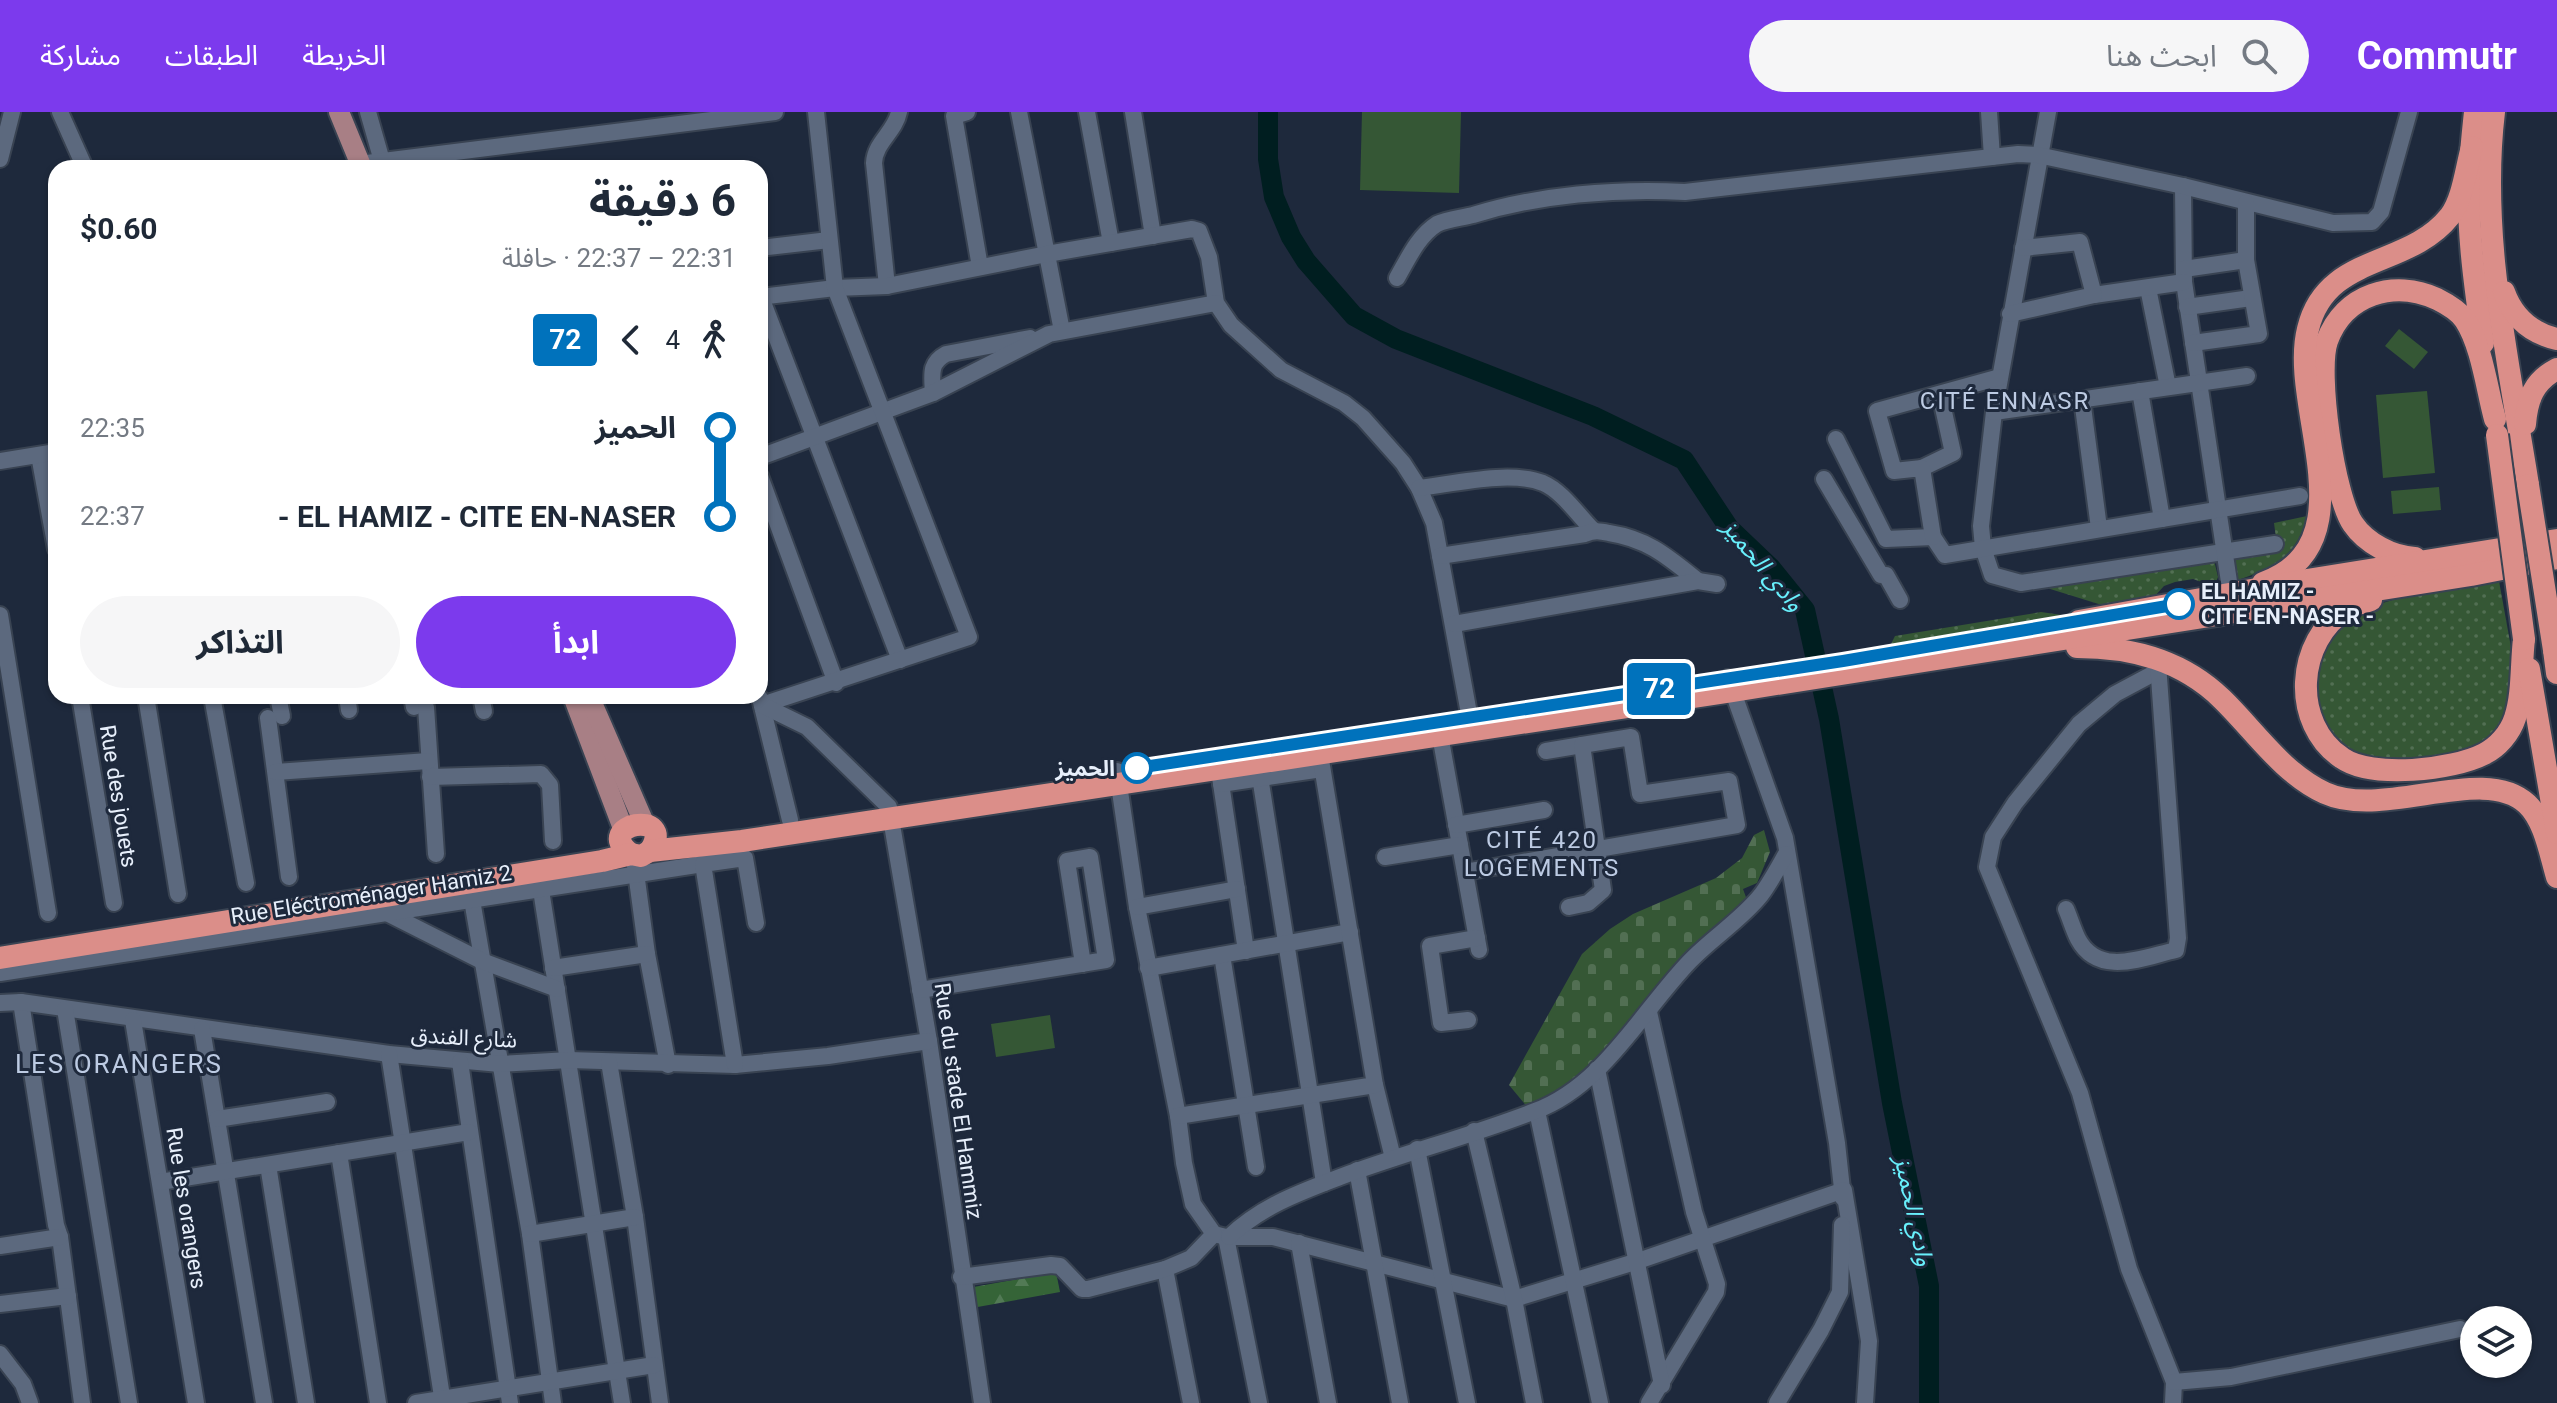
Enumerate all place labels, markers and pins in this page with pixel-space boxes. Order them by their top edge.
place label: EL HAMIZ - CITE EN-NASER - [2201,579,2374,629]
marker: EL HAMIZ - CITE EN-NASER - [2164,589,2194,619]
marker: الحميز [1122,753,1152,783]
place label: الحميز [1054,756,1115,781]

